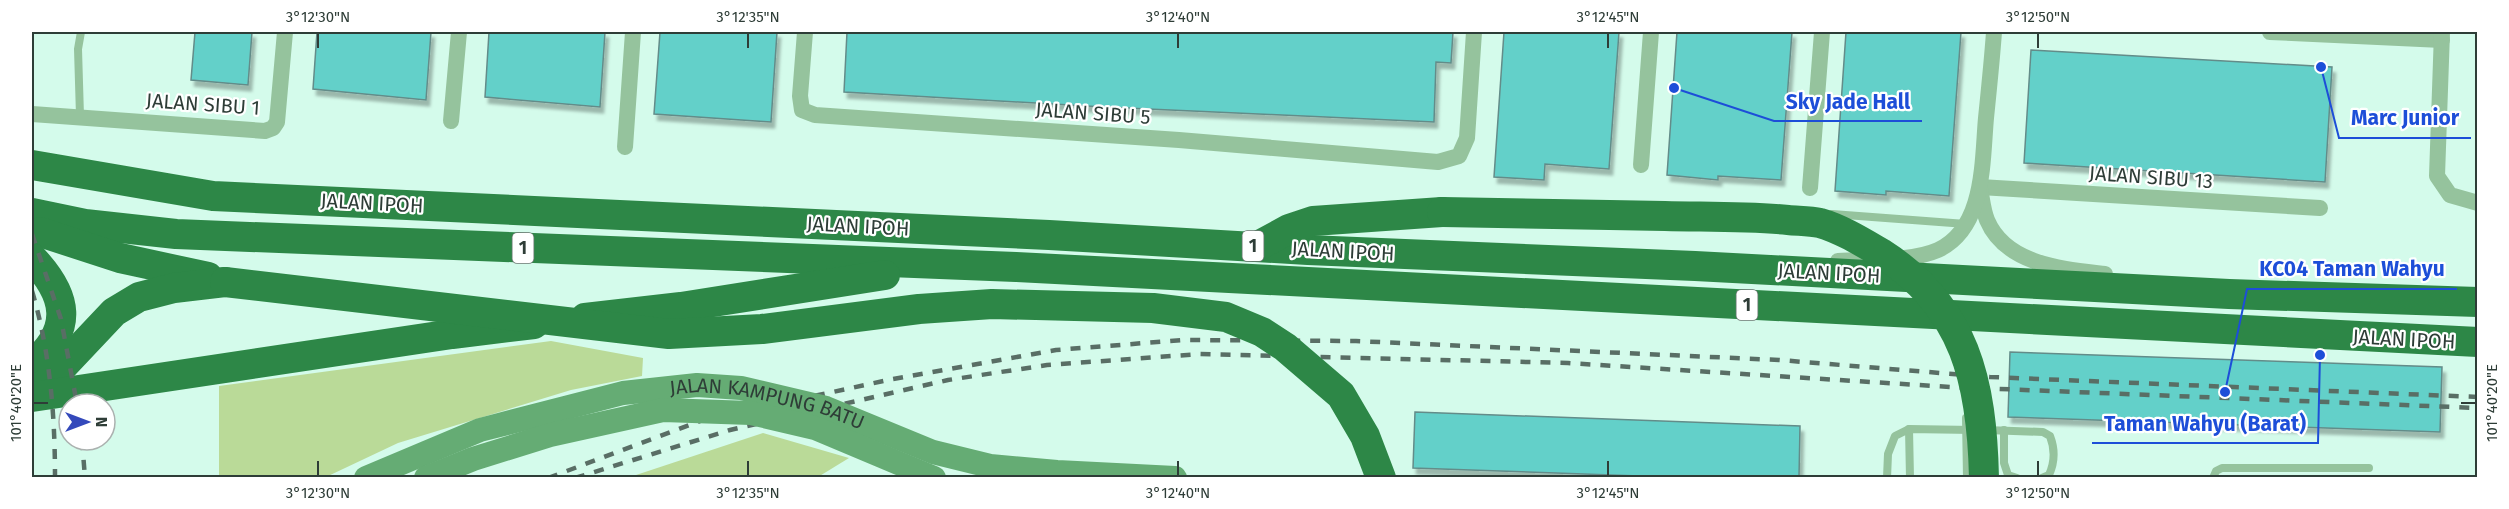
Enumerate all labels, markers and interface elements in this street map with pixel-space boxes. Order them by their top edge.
text: 3°12'30"N [286,8,350,26]
text: 3°12'35"N [716,8,780,26]
text: 3°12'40"N [1146,8,1210,26]
text: 3°12'45"N [1576,8,1640,26]
text: 3°12'50"N [2006,8,2070,26]
callout: Sky Jade Hall [1774,82,1922,121]
street label: JALAN SIBU 1 [145,88,261,120]
text: Sky Jade Hall [1786,89,1911,115]
street label: JALAN SIBU 5 [1035,97,1151,129]
callout: Marc Junior [2339,99,2471,138]
text: Marc Junior [2351,105,2460,131]
street label: JALAN SIBU 13 [2088,161,2214,193]
street label: JALAN IPOH [320,188,424,218]
street label: JALAN IPOH [806,211,910,241]
road number: 1 [1242,231,1264,261]
road number: 1 [512,233,534,263]
street label: JALAN IPOH [1291,236,1395,266]
callout: KC04 Taman Wahyu [2247,250,2457,289]
text: KC04 Taman Wahyu [2259,256,2445,282]
street label: JALAN IPOH [1777,258,1881,288]
road number: 1 [1736,290,1758,320]
street label: JALAN IPOH [2352,324,2456,354]
text: 101°40'20"E [7,364,25,442]
text: 101°40'20"E [2483,364,2501,442]
street label: JALAN KAMPUNG BATU [668,373,868,434]
north arrow [57,392,117,452]
callout: Taman Wahyu (Barat) [2092,404,2318,443]
text: Taman Wahyu (Barat) [2104,411,2306,437]
text: N [92,417,111,427]
text: 3°12'30"N [286,484,350,502]
text: 3°12'35"N [716,484,780,502]
text: 3°12'40"N [1146,484,1210,502]
text: 3°12'45"N [1576,484,1640,502]
text: 3°12'50"N [2006,484,2070,502]

